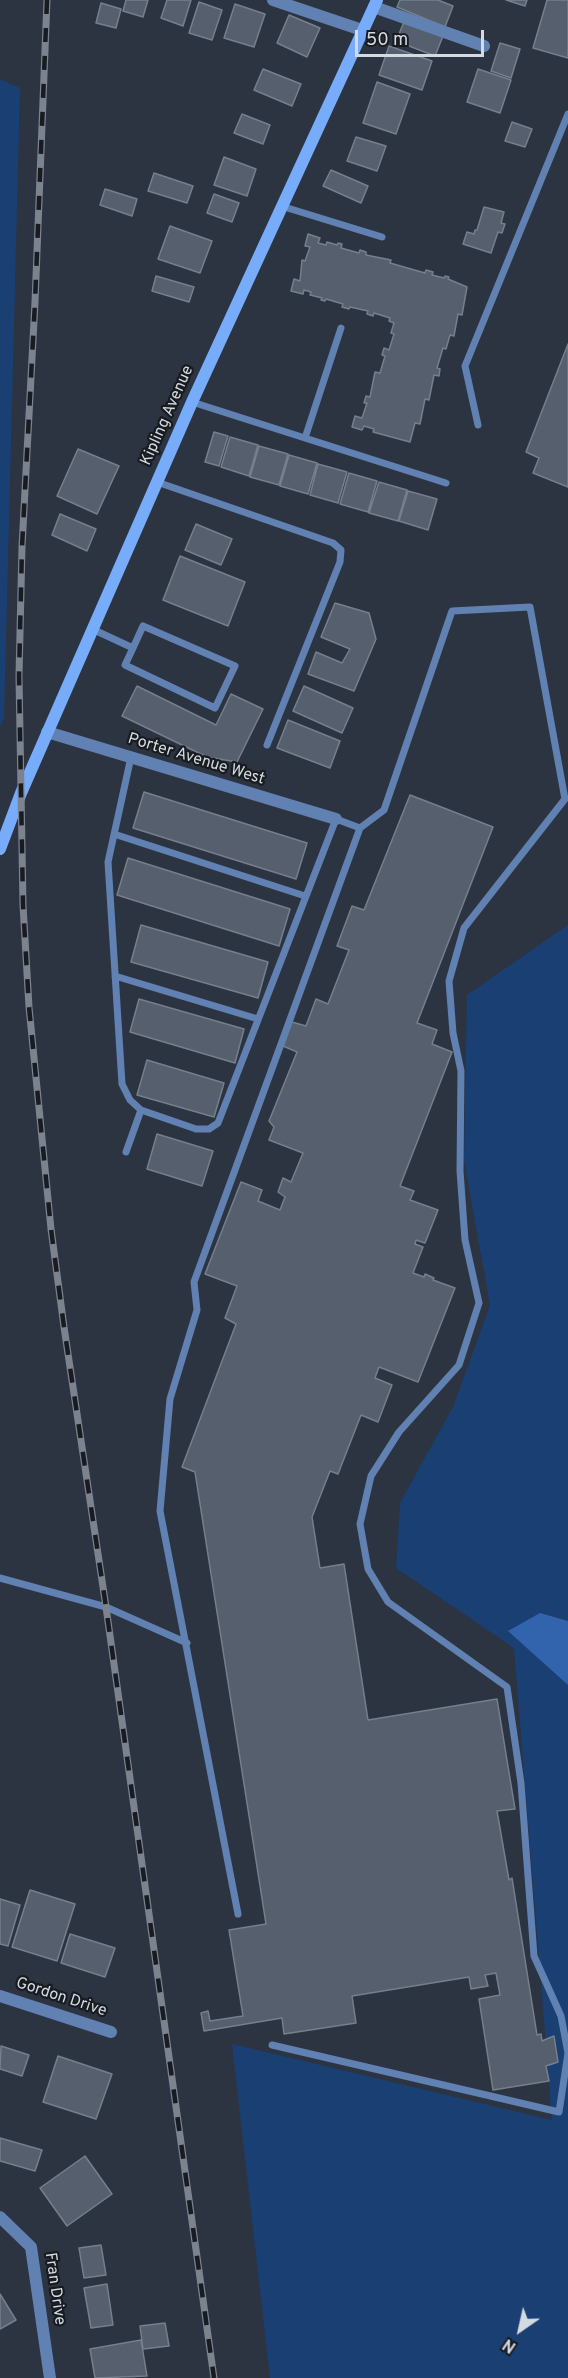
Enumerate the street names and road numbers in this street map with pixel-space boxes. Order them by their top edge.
street label: Kipling Avenue [137,363,199,469]
street label: Porter Avenue West [125,730,267,790]
street label: Gordon Drive [13,1974,109,2022]
street label: Fran Drive [39,2252,69,2326]

